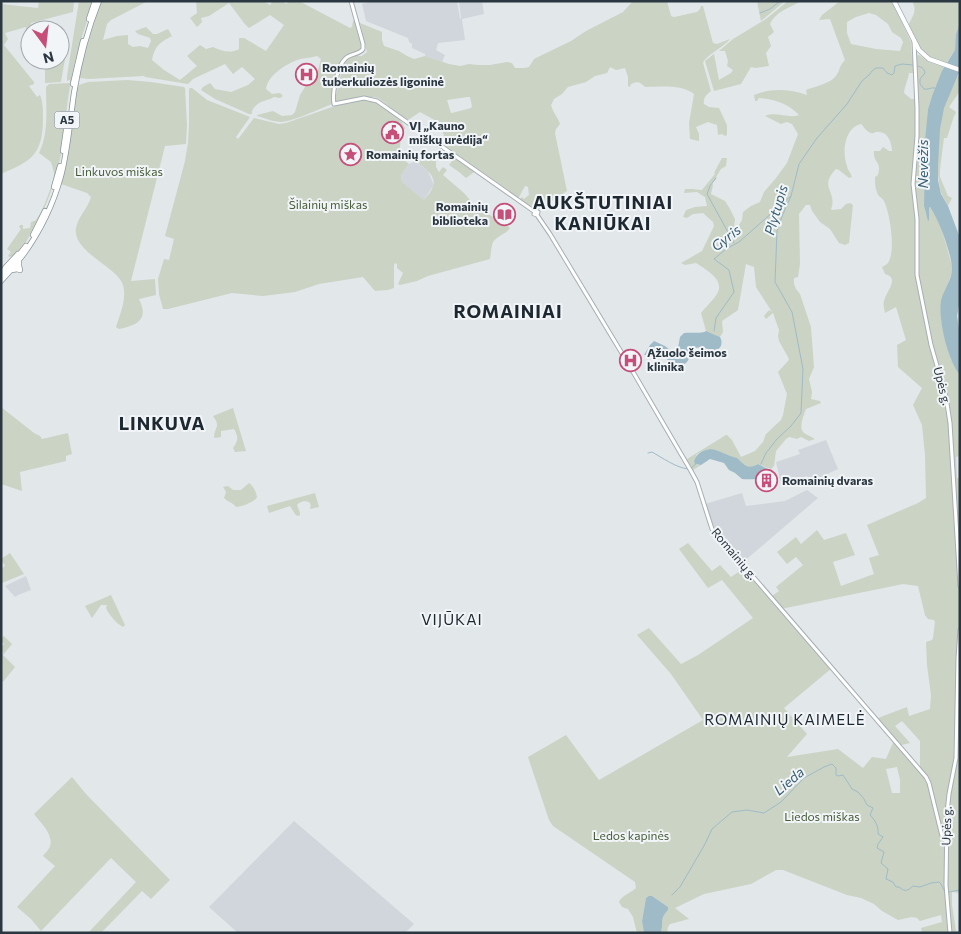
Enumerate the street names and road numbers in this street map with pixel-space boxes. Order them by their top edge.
road number: A5 [54,112,80,128]
street label: Upės g. [931,365,955,407]
street label: Romainių g. [709,525,760,582]
street label: Upės g. [938,806,954,846]

